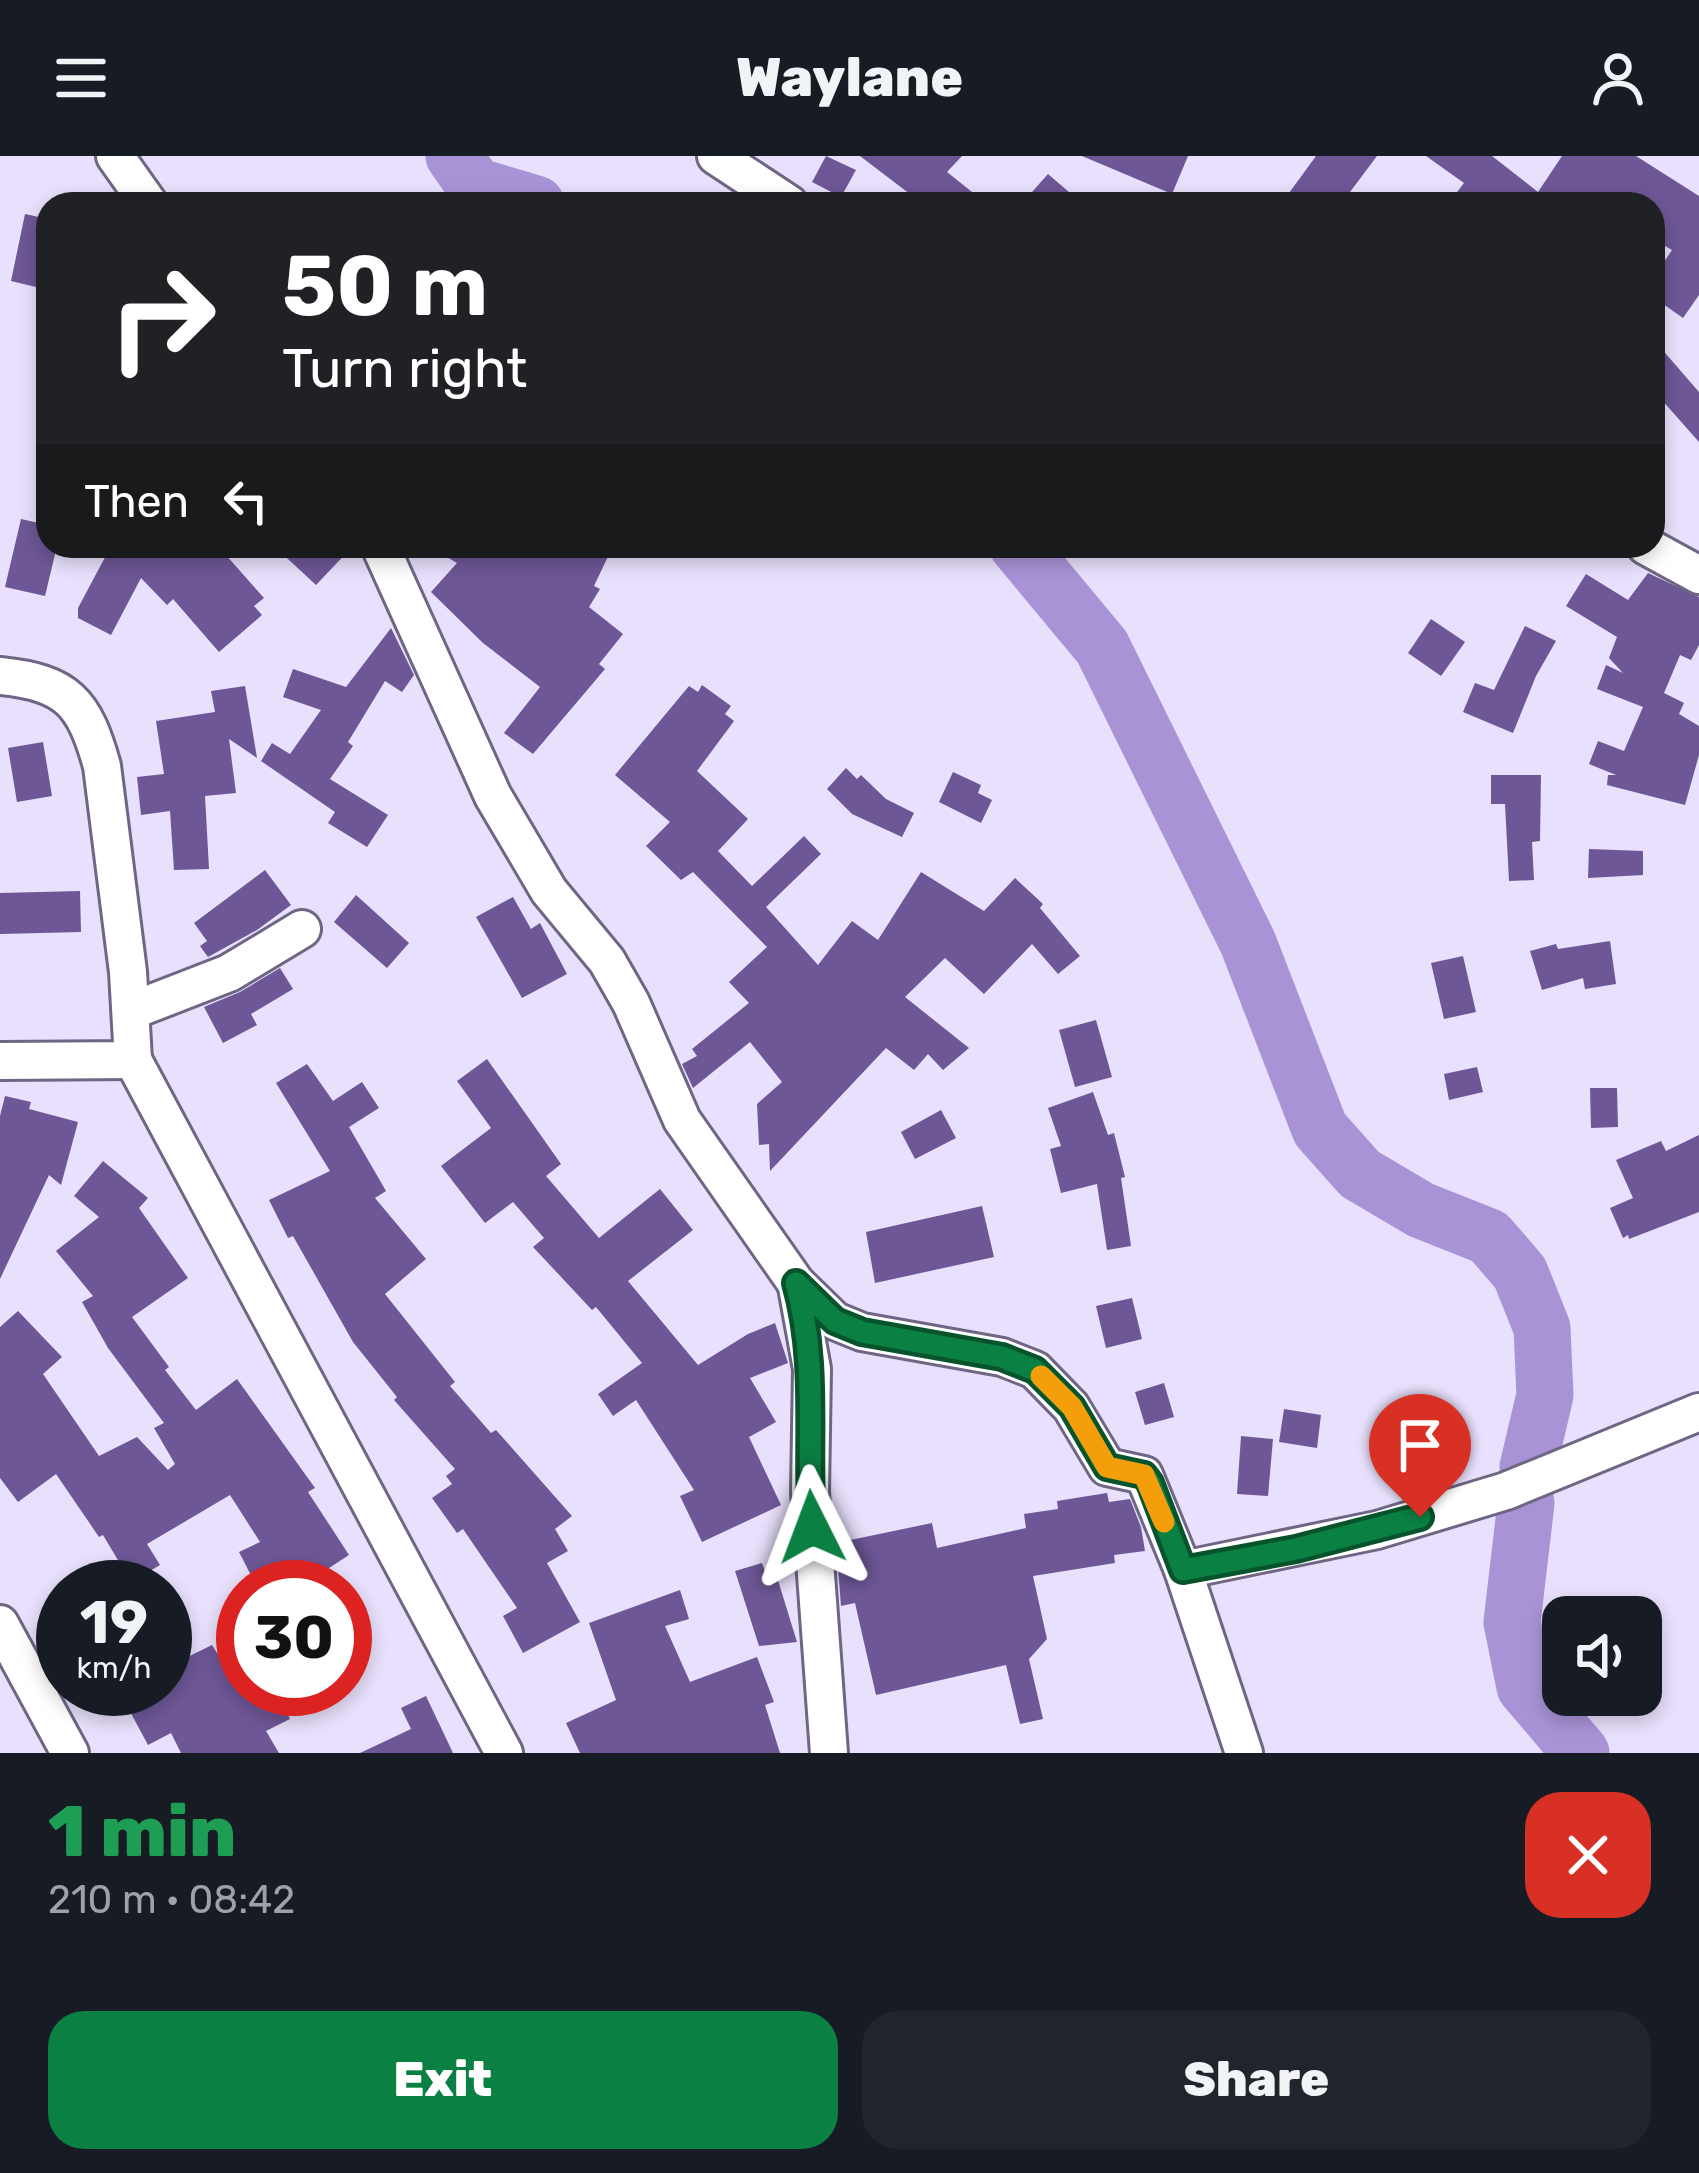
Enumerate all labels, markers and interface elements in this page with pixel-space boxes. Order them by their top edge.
icon: menu [48,45,114,111]
icon: person [1585,45,1651,111]
text: Waylane [736,46,963,110]
text: 50 m [282,236,488,336]
icon: right [84,240,240,396]
text: Turn right [282,337,527,401]
icon: left [213,468,279,534]
text: Then [84,475,189,528]
pin [1369,1394,1471,1517]
icon: arrive [1387,1412,1453,1478]
position arrow [749,1464,875,1590]
speed limit sign: 30 [216,1560,372,1716]
text: 19 [80,1587,148,1658]
map controls [1542,1596,1662,1716]
button: sound [1542,1596,1662,1716]
text: km/h [77,1650,151,1686]
text: 1 min [48,1789,236,1874]
button: close [1525,1792,1651,1918]
text: 210 m · 08:42 [48,1877,295,1923]
button: Exit [48,2011,838,2149]
button: Share [862,2011,1651,2149]

